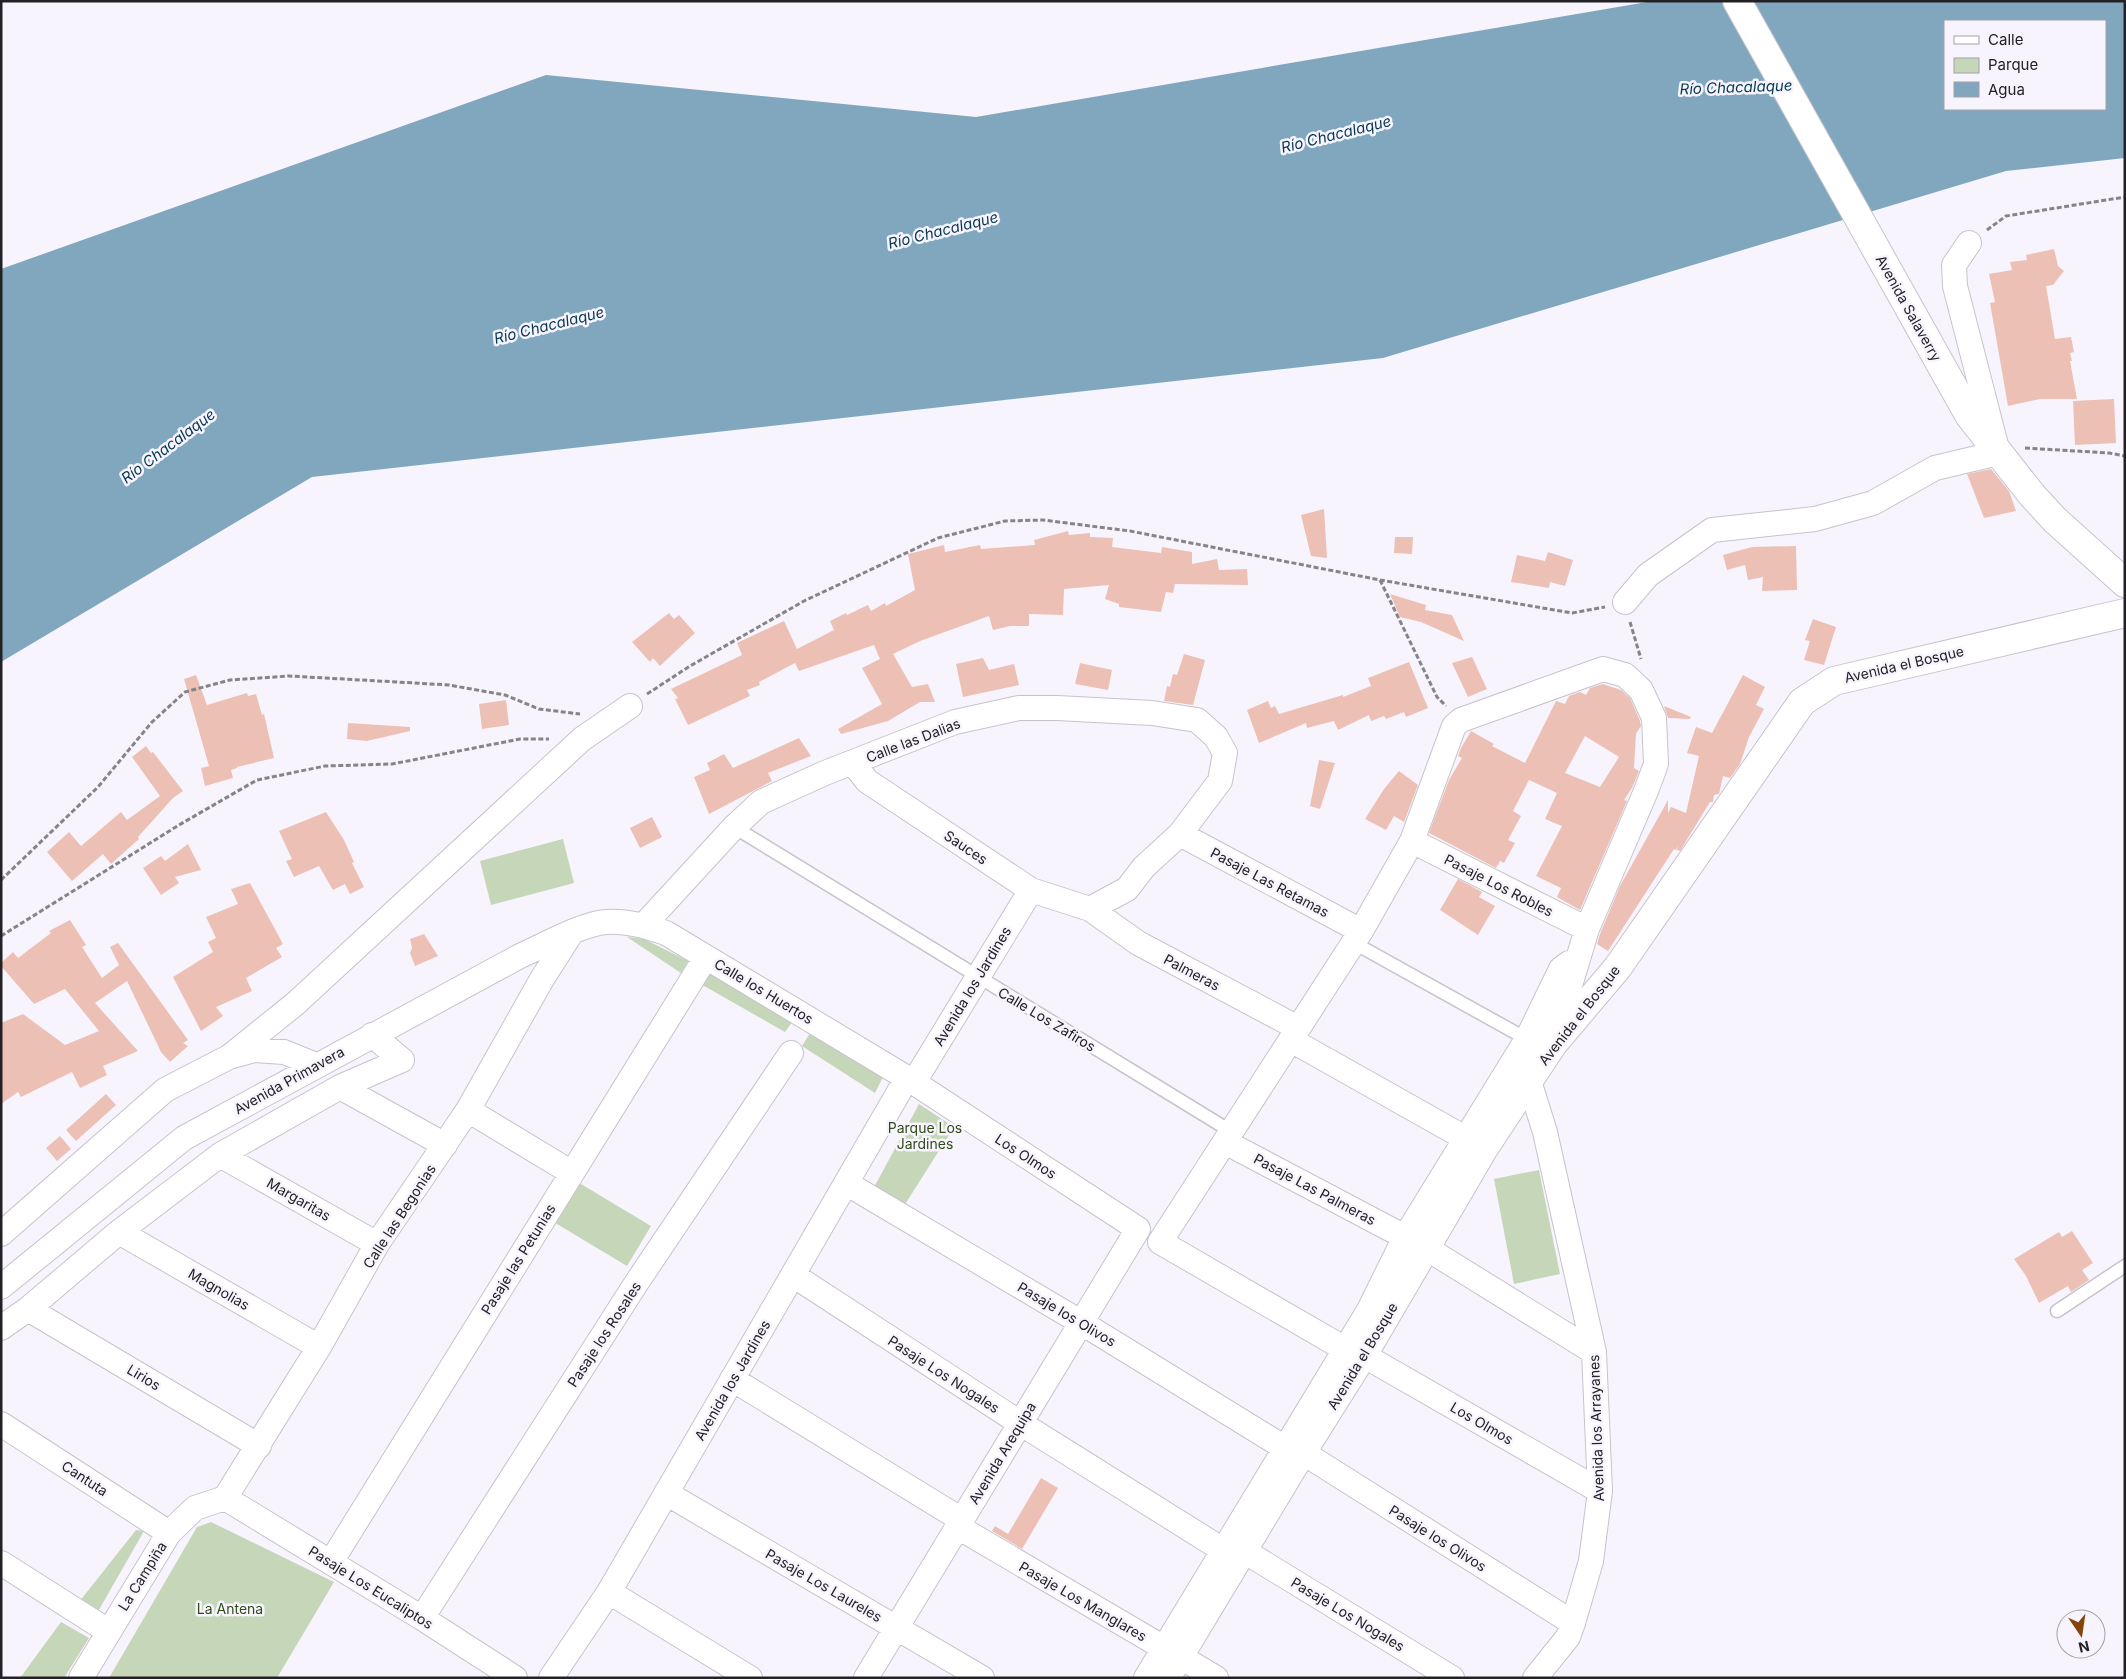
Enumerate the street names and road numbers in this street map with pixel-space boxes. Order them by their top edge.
street label: Avenida Salaverry [1873,252,1945,364]
street label: Avenida el Bosque [1843,642,1965,686]
street label: Calle las Dalias [863,714,963,766]
street label: Sauces [941,826,991,868]
street label: Pasaje Las Retamas [1208,844,1332,920]
street label: Pasaje Los Robles [1442,850,1556,920]
street label: Avenida los Jardines [930,923,1014,1049]
street label: Palmeras [1161,950,1223,994]
street label: Calle los Huertos [711,955,817,1027]
street label: Avenida el Bosque [1535,962,1623,1068]
street label: Calle Los Zafiros [995,983,1099,1055]
street label: Avenida Primavera [231,1043,347,1117]
street label: Los Olmos [992,1130,1060,1182]
street label: Pasaje Las Palmeras [1251,1150,1379,1228]
street label: Calle las Begonias [359,1161,439,1271]
street label: Margaritas [264,1174,334,1224]
street label: Pasaje las Petunias [477,1201,559,1317]
street label: Magnolias [185,1265,253,1313]
street label: Pasaje los Rosales [564,1278,644,1390]
street label: Pasaje los Olivos [1015,1278,1119,1350]
street label: Avenida el Bosque [1323,1299,1401,1413]
street label: Avenida los Jardines [691,1317,773,1443]
street label: Pasaje Los Nogales [885,1332,1003,1416]
street label: Avenida los Arrayanes [1585,1354,1607,1502]
street label: Lirios [124,1360,164,1394]
street label: Los Olmos [1448,1398,1516,1448]
street label: Avenida Arequipa [965,1399,1039,1507]
street label: Cantuta [59,1457,111,1499]
street label: Pasaje los Olivos [1386,1501,1490,1575]
street label: La Campiña [114,1538,170,1614]
street label: Pasaje Los Eucaliptos [306,1542,436,1632]
street label: Pasaje Los Laureles [763,1545,885,1625]
street label: Pasaje Los Manglares [1016,1558,1150,1644]
street label: Pasaje Los Nogales [1288,1573,1408,1655]

